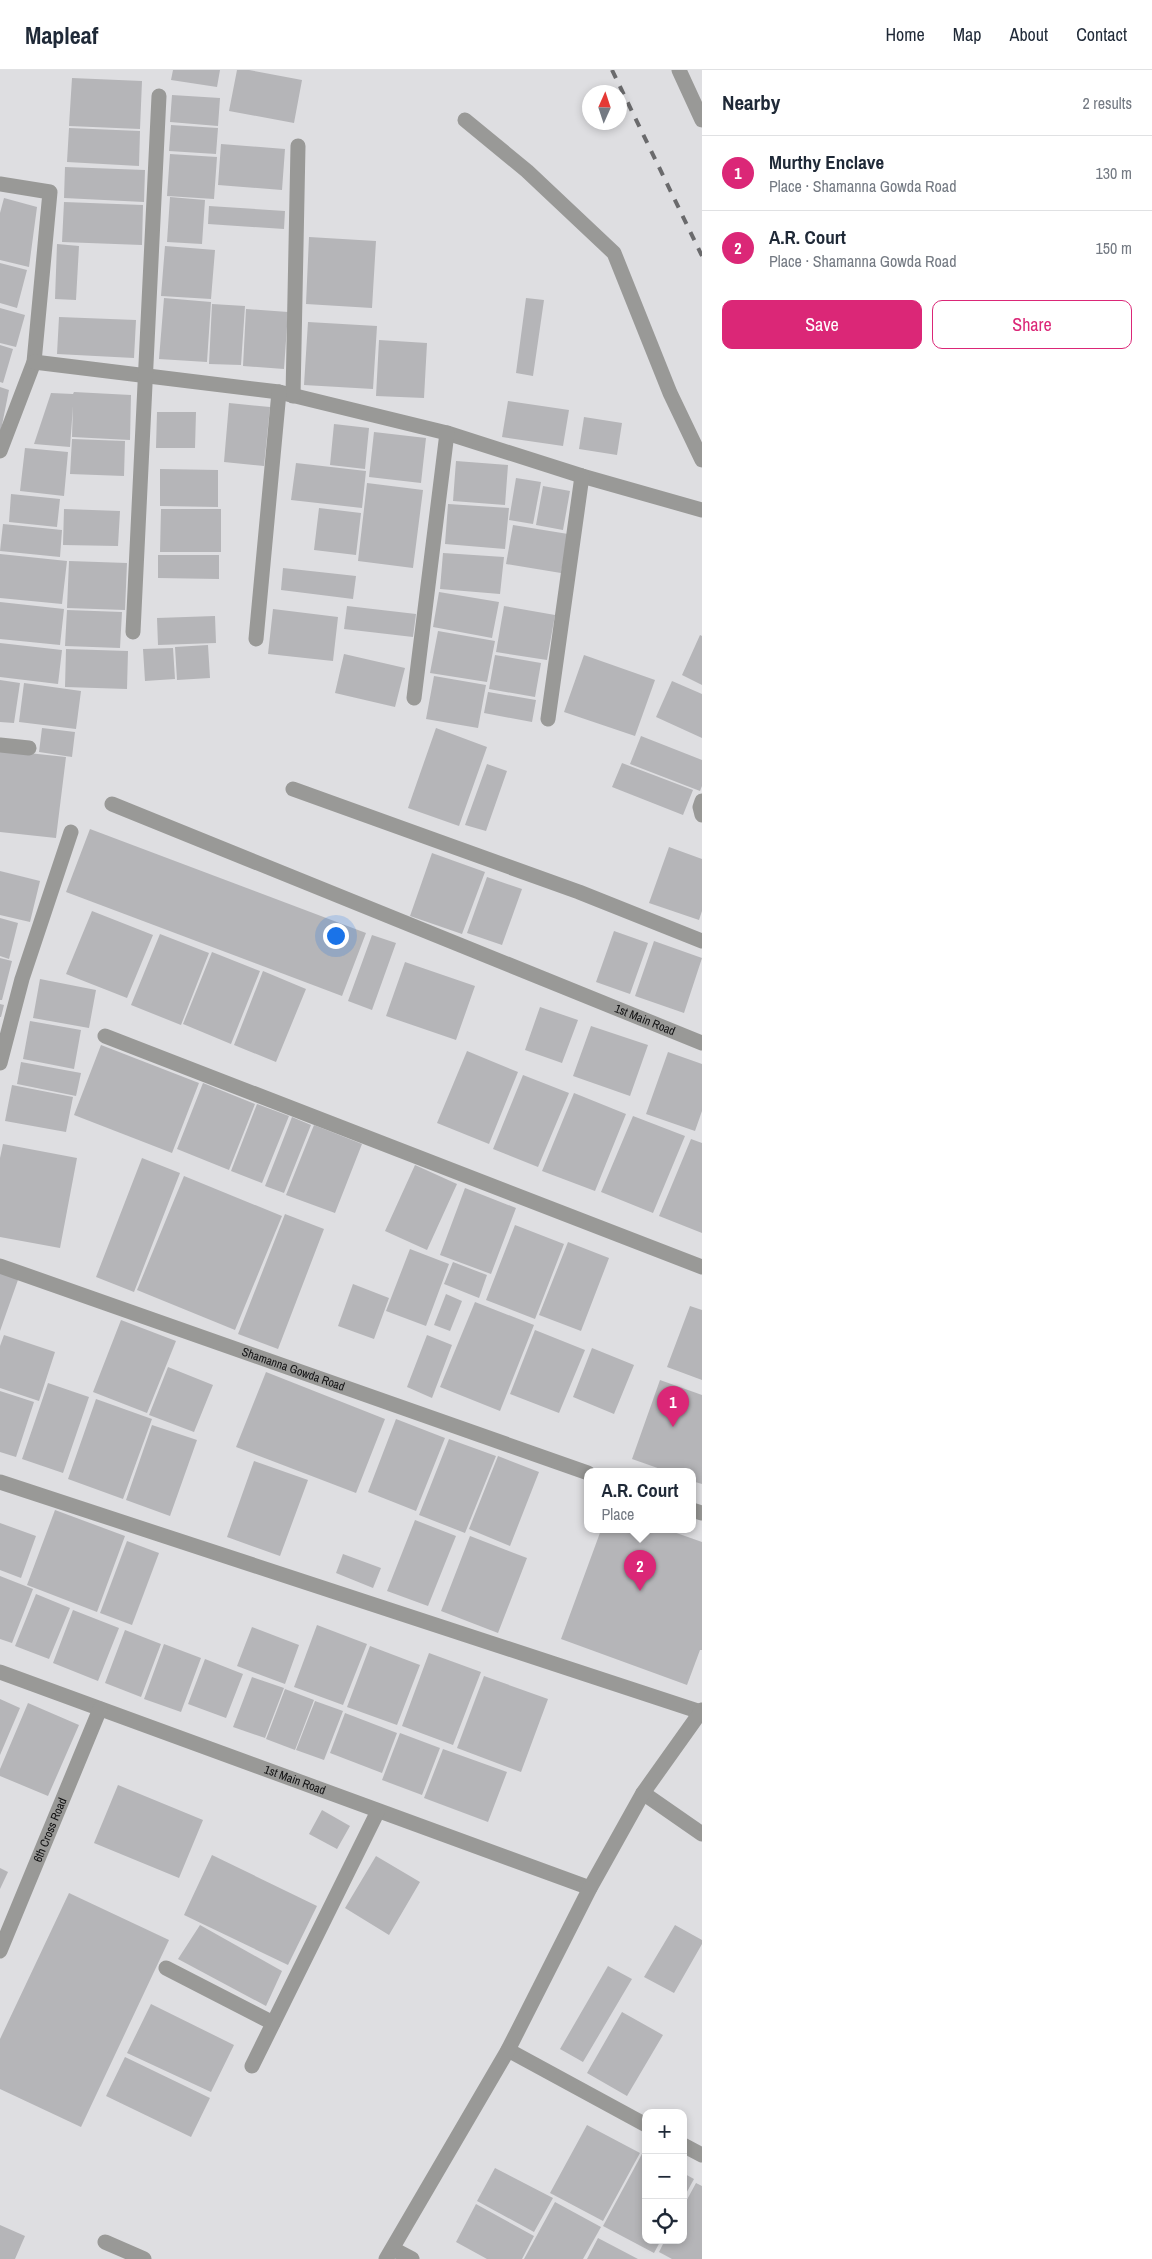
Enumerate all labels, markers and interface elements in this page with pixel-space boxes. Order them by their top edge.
text: Mapleaf [25,19,98,51]
text: Home [885,22,925,47]
text: Map [953,22,982,47]
text: About [1010,22,1048,47]
text: Contact [1076,22,1127,47]
north arrow [582,85,627,130]
text: Nearby [722,88,780,117]
text: 2 results [1082,92,1132,114]
text: Murthy Enclave [769,149,884,175]
text: 1 [734,162,742,184]
text: 130 m [1096,162,1132,184]
text: Place · Shamanna Gowda Road [769,175,956,197]
text: A.R. Court [769,224,846,250]
text: 2 [734,237,742,259]
text: 150 m [1096,237,1132,259]
text: Place · Shamanna Gowda Road [769,250,956,272]
button: Save [722,300,922,349]
button: Share [932,300,1132,349]
your location [323,923,349,949]
street label: 1st Main Road [612,1000,678,1039]
street label: Shamanna Gowda Road [240,1344,347,1395]
pin: 1 [657,1386,689,1427]
popup [584,1468,696,1533]
text: A.R. Court [601,1477,679,1503]
text: Place [601,1503,634,1525]
pin: 2 [624,1550,656,1591]
street label: 1st Main Road [262,1761,328,1798]
street label: 6th Cross Road [30,1795,71,1865]
map controls [642,2109,687,2244]
button: + [642,2109,687,2154]
button: − [642,2154,687,2199]
button: locate [642,2199,687,2244]

